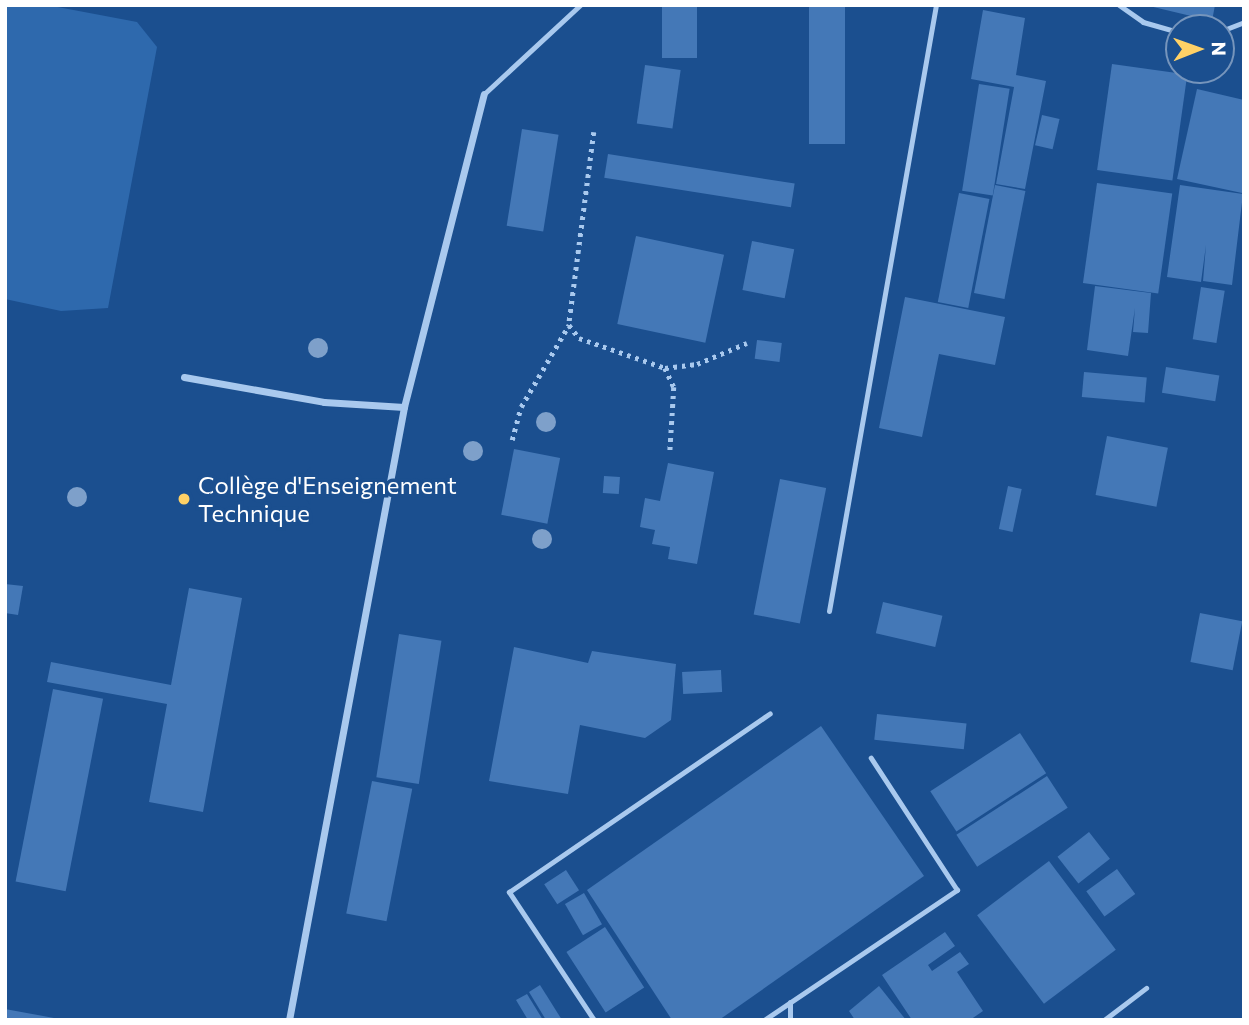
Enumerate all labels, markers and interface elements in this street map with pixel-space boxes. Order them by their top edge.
north arrow [1165,14,1235,84]
text: N [1208,41,1231,56]
place label: Collège d'Enseignement Technique [198,471,457,527]
marker: Collège d'Enseignement Technique [176,491,192,507]

